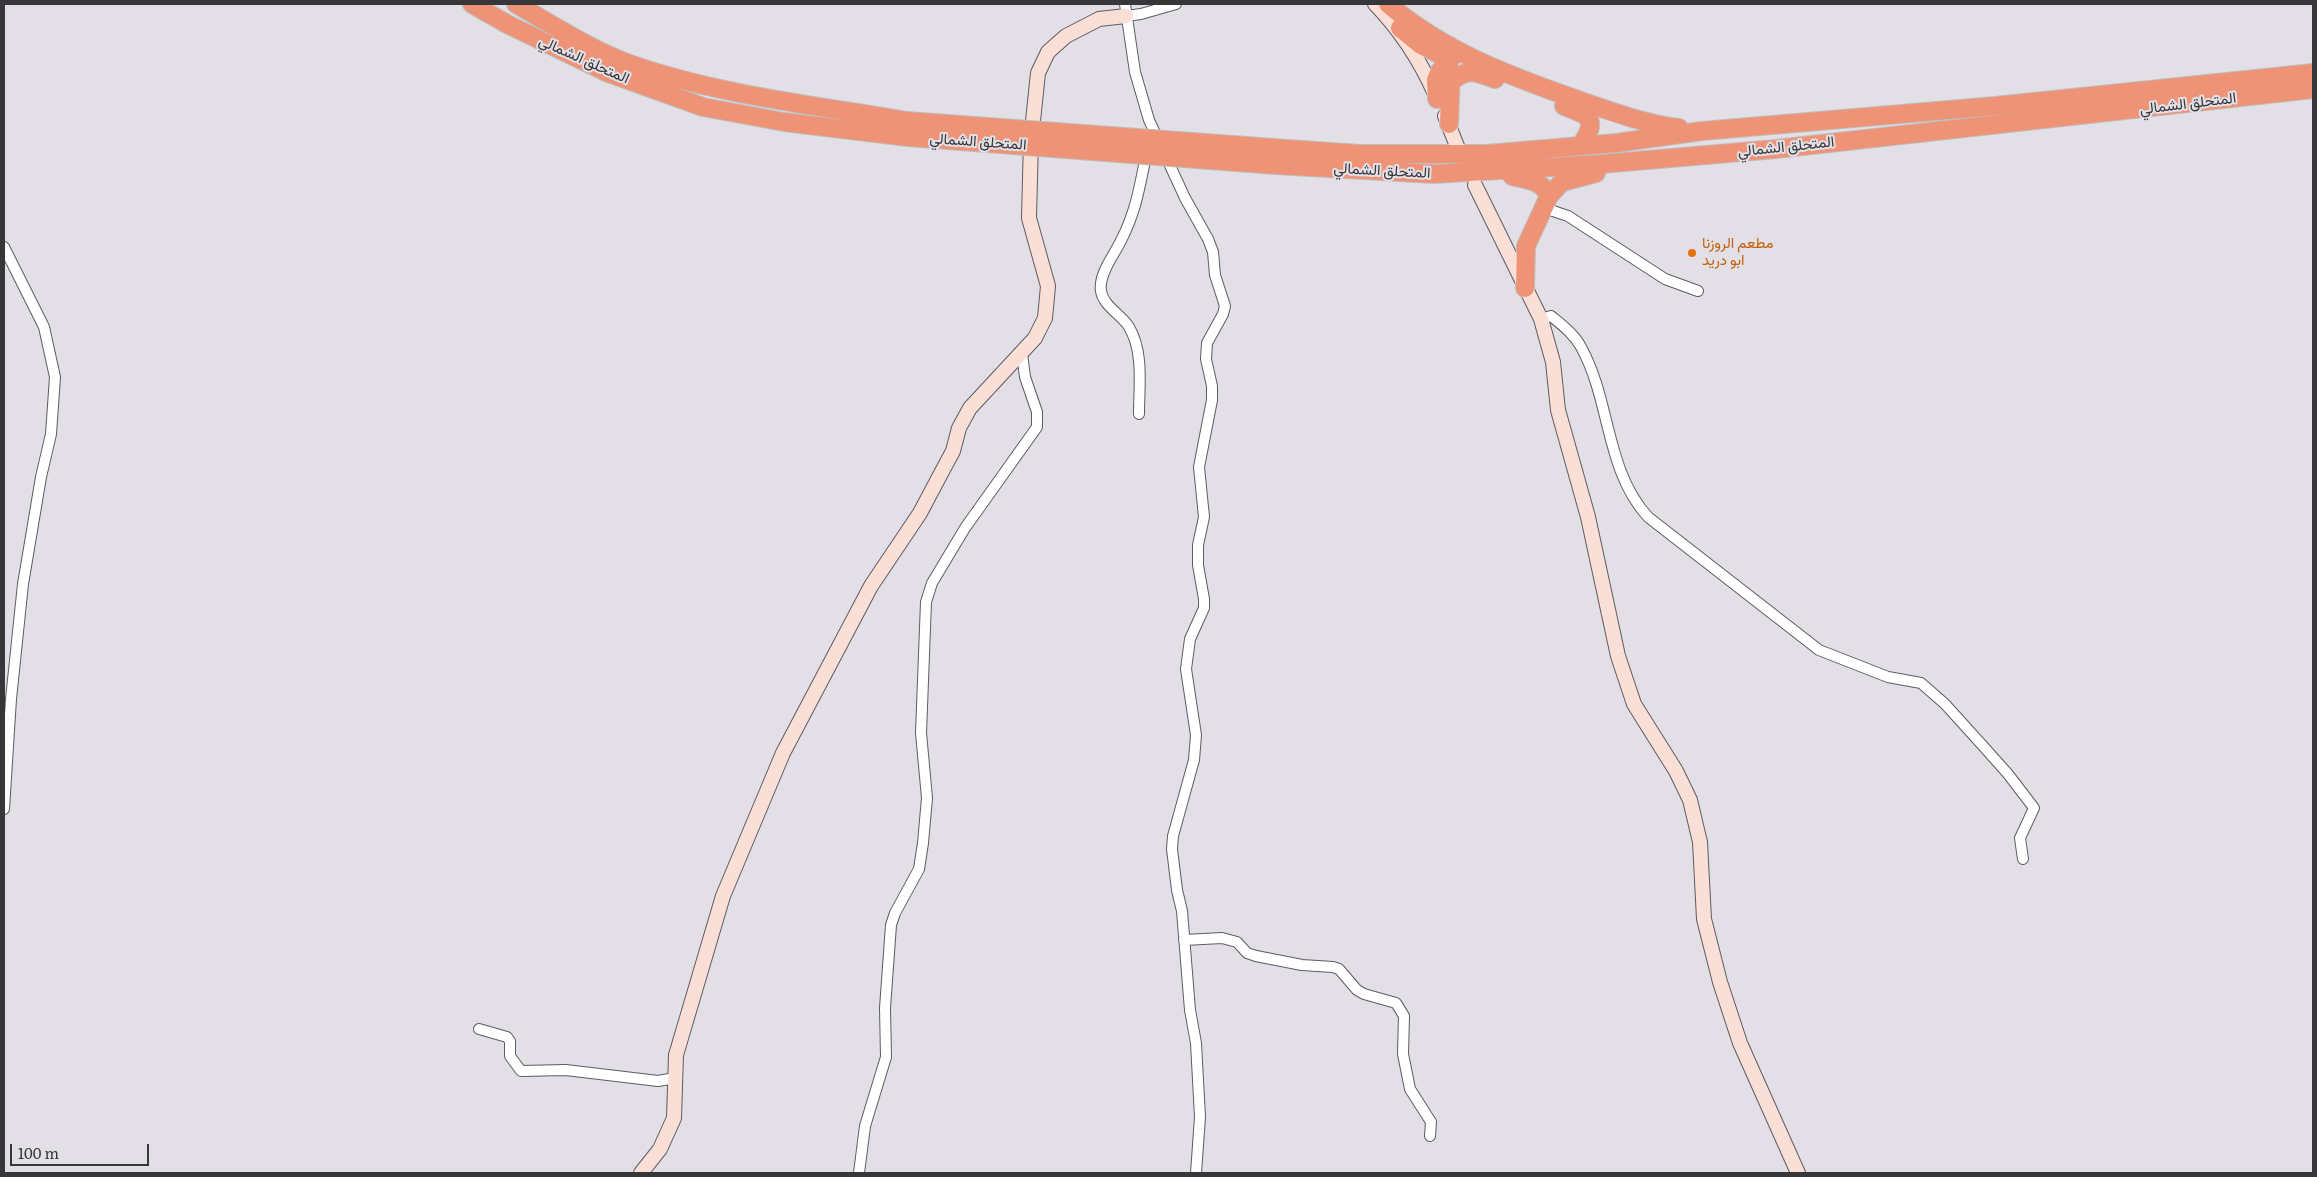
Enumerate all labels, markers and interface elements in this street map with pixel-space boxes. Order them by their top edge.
street label: المتحلق الشمالي [536,32,632,88]
street label: المتحلق الشمالي [2139,89,2237,119]
street label: المتحلق الشمالي [929,130,1027,154]
street label: المتحلق الشمالي [1737,133,1835,161]
street label: المتحلق الشمالي [1333,159,1431,183]
place label: مطعم الروزنا ابو دريد [1702,235,1774,270]
marker: مطعم الروزنا ابو دريد [1686,247,1698,259]
scale bar [12,1134,151,1166]
text: 100 m [18,1141,59,1164]

